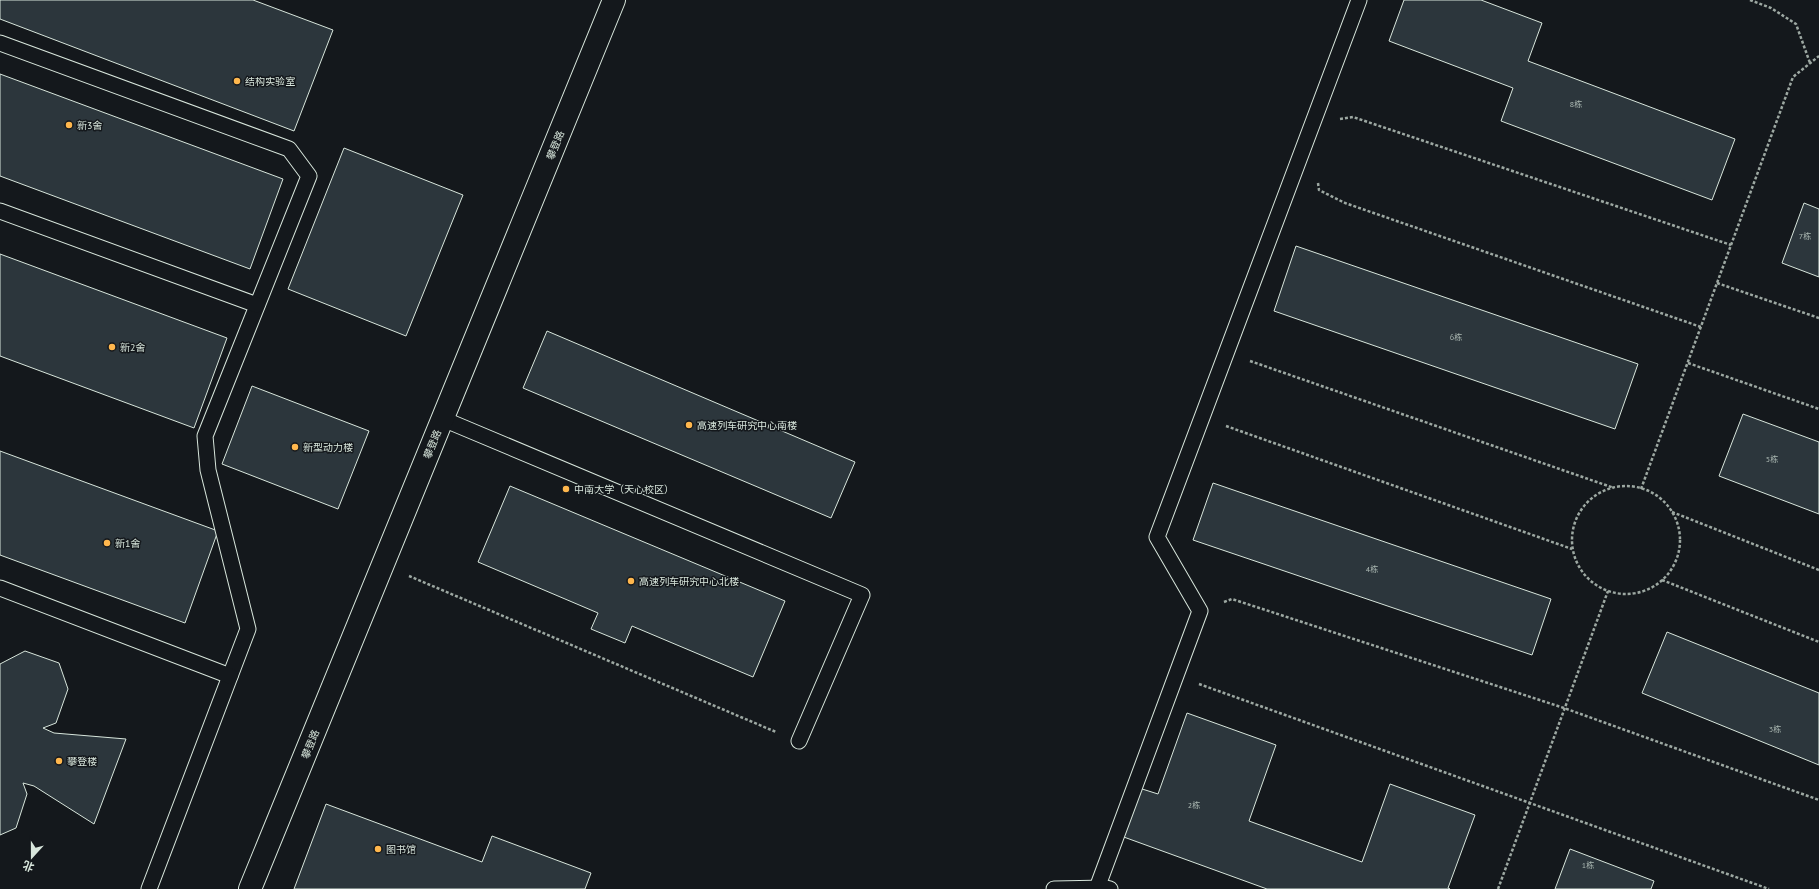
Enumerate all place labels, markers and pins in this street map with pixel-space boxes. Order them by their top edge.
place label: 结构实验室 [245,75,295,88]
marker: 结构实验室 [232,76,242,86]
place label: 新3舍 [77,119,102,132]
marker: 新3舍 [64,120,74,130]
place label: 新2舍 [120,341,145,354]
marker: 新2舍 [107,342,117,352]
place label: 高速列车研究中心南楼 [697,419,797,432]
marker: 高速列车研究中心南楼 [684,420,694,430]
place label: 新型动力楼 [303,441,353,454]
marker: 新型动力楼 [290,442,300,452]
place label: 中南大学（天心校区） [574,483,674,496]
marker: 中南大学（天心校区） [561,484,571,494]
place label: 新1舍 [115,537,140,550]
marker: 新1舍 [102,538,112,548]
place label: 高速列车研究中心北楼 [639,575,739,588]
marker: 高速列车研究中心北楼 [626,576,636,586]
place label: 攀登楼 [67,755,97,768]
marker: 攀登楼 [54,756,64,766]
place label: 图书馆 [386,843,416,856]
marker: 图书馆 [373,844,383,854]

